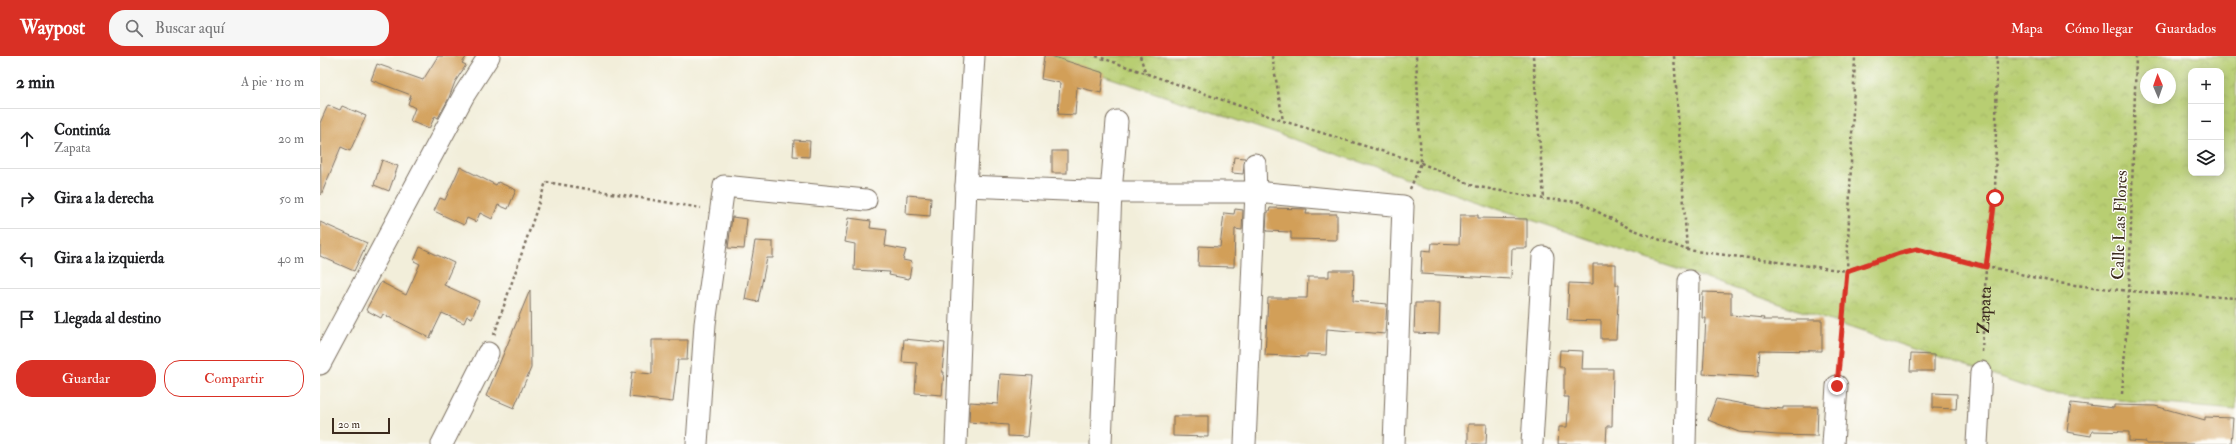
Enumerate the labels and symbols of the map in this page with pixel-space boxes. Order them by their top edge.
north arrow [2140,68,2176,104]
street label: Calle Las Flores [2107,170,2132,280]
route start [1986,189,2004,207]
street label: Zapata [1973,285,1996,334]
route end [1828,377,1846,395]
scale bar [332,416,390,435]

